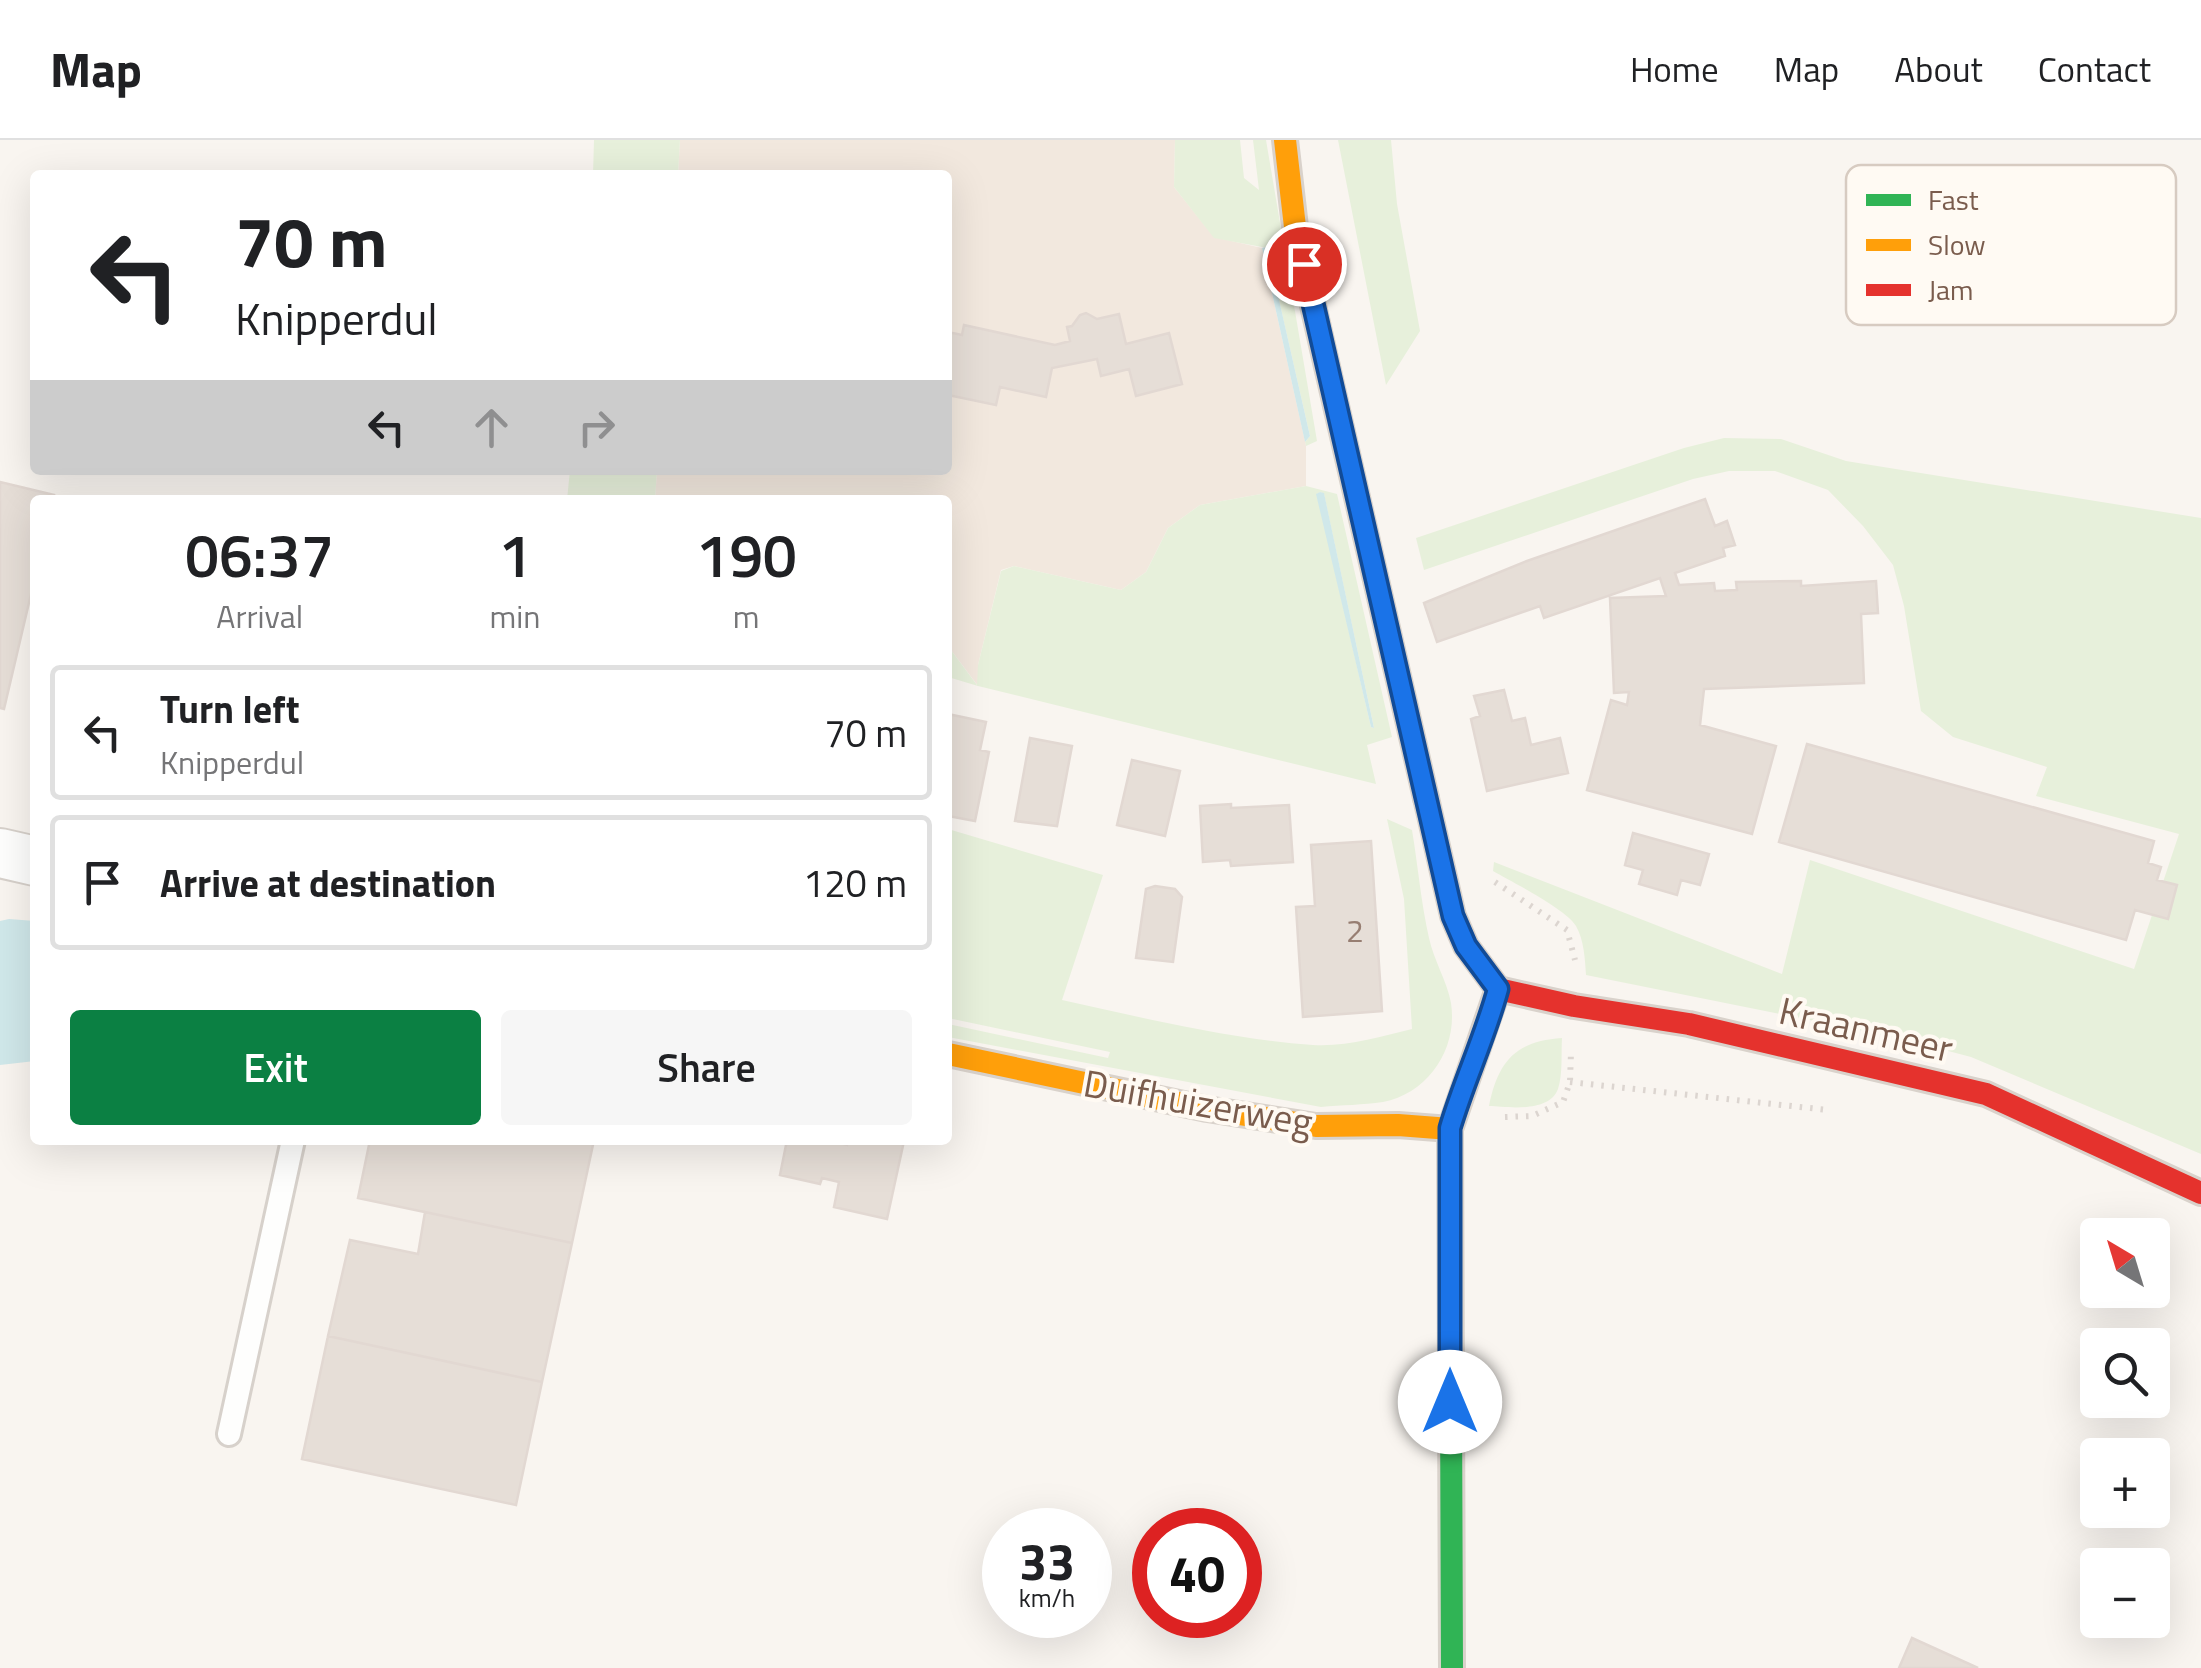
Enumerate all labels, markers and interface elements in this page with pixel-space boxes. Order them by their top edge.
text: Map [50,33,142,106]
text: Home [1630,42,1719,96]
text: Map [1774,42,1839,96]
text: About [1894,42,1983,96]
text: Contact [2038,42,2151,96]
legend [1846,165,2176,325]
text: Fast [1928,178,1979,221]
text: 70 m [235,188,388,294]
icon: left [70,210,200,340]
pin [1262,222,1347,307]
text: Slow [1928,223,1986,266]
icon: arrive [1277,237,1332,292]
text: Jam [1928,268,1974,311]
text: Knipperdul [235,284,438,352]
icon: left [359,400,414,455]
icon: ahead [464,400,519,455]
icon: right [569,400,624,455]
text: 06:37 [185,509,334,600]
text: 1 [498,509,532,600]
text: 190 [696,509,797,600]
text: Arrival [216,592,303,640]
text: min [489,592,540,640]
text: m [733,592,760,640]
text: Turn left [160,680,300,738]
text: 70 m [824,704,907,762]
icon: left [75,705,130,760]
text: Knipperdul [160,738,304,786]
text: Arrive at destination [160,854,496,912]
text: 120 m [803,854,907,912]
icon: arrive [75,855,130,910]
house number: 2 [1346,906,1364,954]
street label: Kraanmeer [1774,981,1959,1077]
button: Exit [70,1010,481,1125]
button: Share [501,1010,912,1125]
street label: Duifhuizerweg [1079,1053,1317,1151]
north arrow [2080,1218,2170,1308]
map controls [2080,1218,2170,1638]
button: search [2080,1328,2170,1418]
position arrow [1398,1350,1502,1454]
button: + [2080,1438,2170,1528]
speed limit sign: 40 [1132,1508,1262,1638]
text: 33 [1019,1523,1075,1599]
button: − [2080,1548,2170,1638]
text: km/h [1019,1579,1075,1617]

